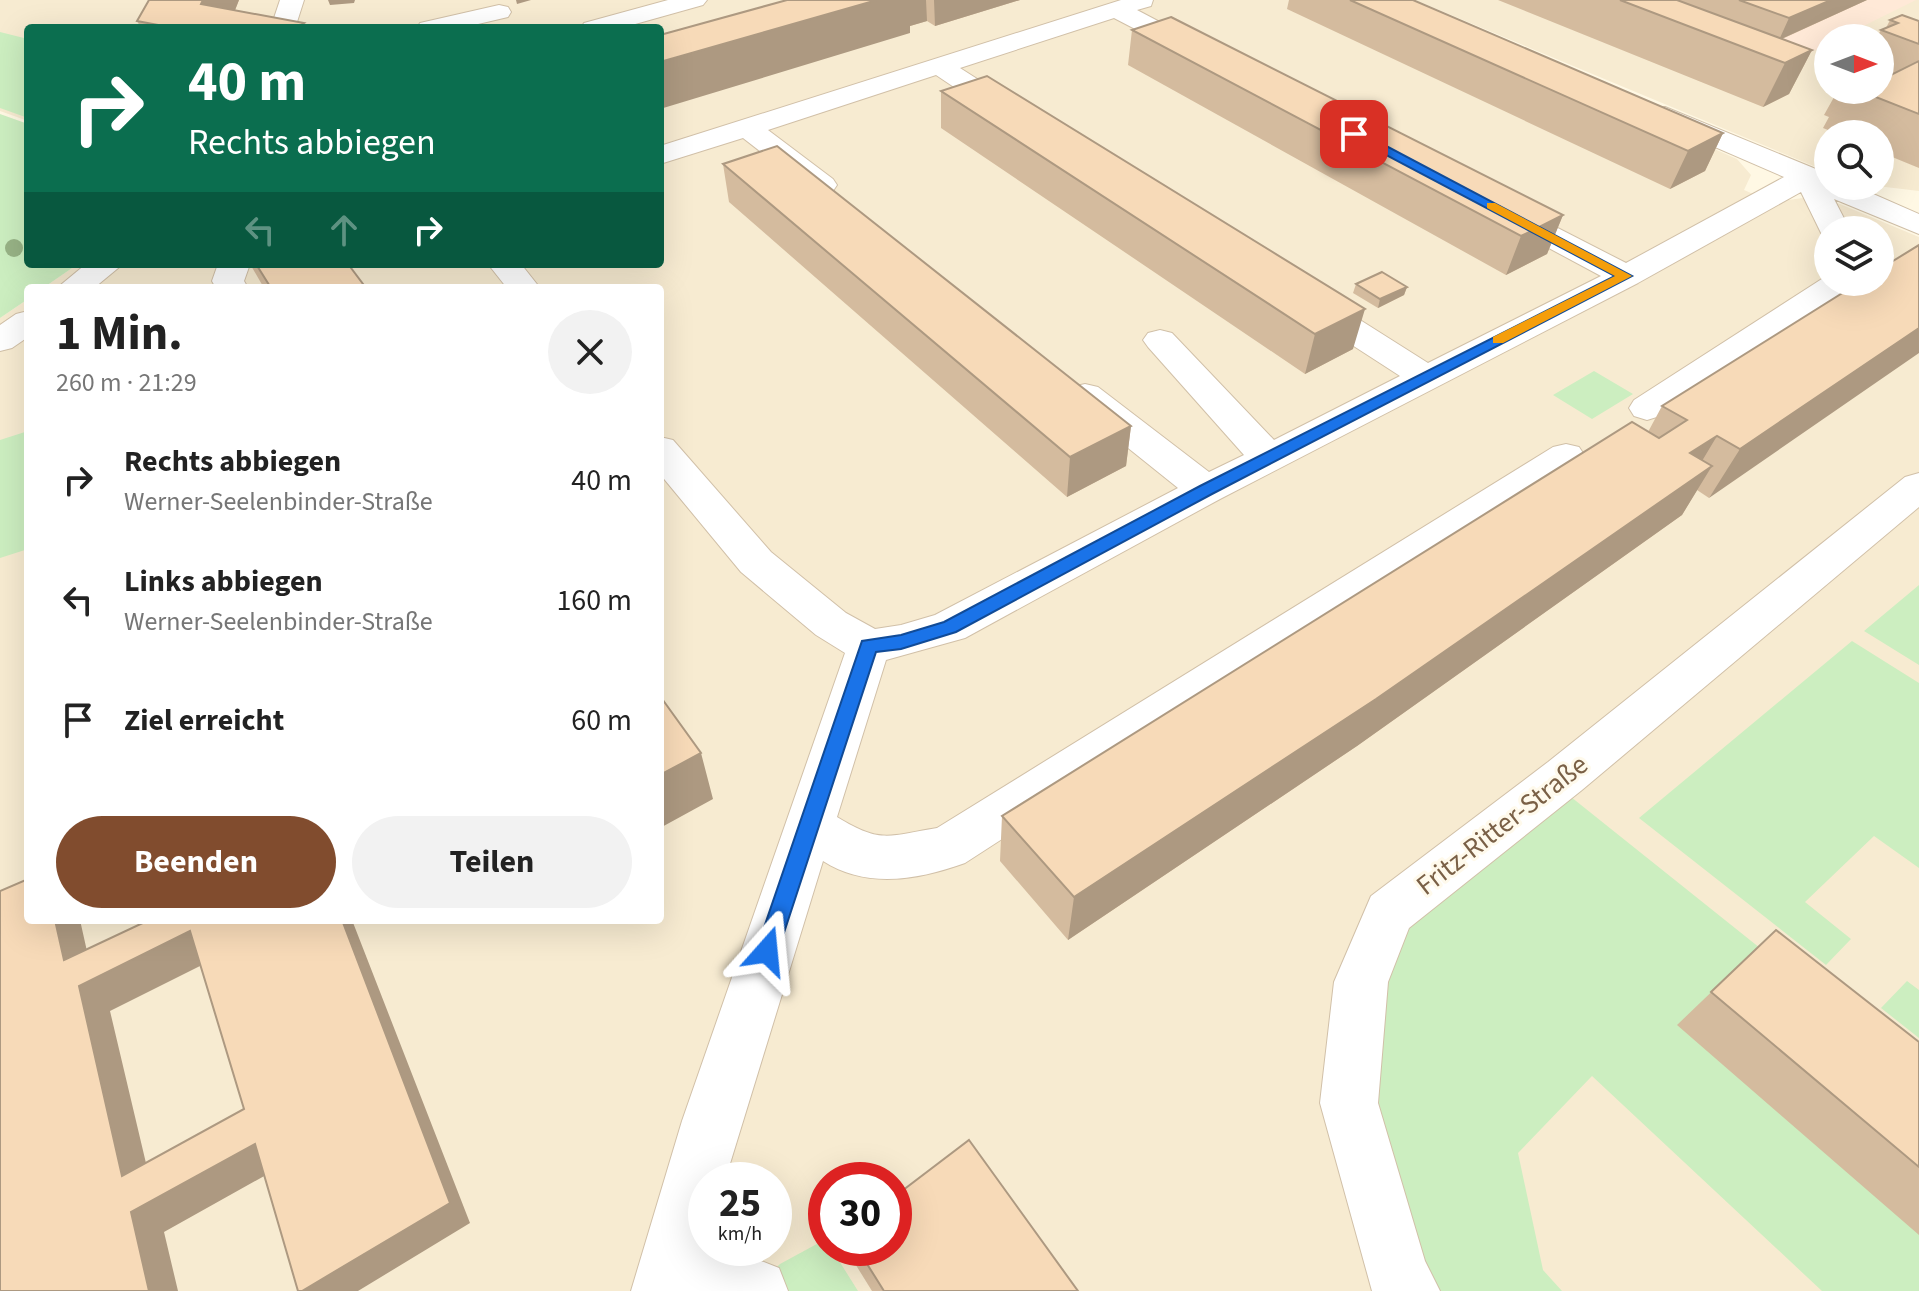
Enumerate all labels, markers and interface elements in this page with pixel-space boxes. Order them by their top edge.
north arrow [1814,24,1894,104]
map controls [1814,24,1894,296]
text: 40 m [188,43,306,122]
icon: right [56,56,160,160]
pin [1320,100,1388,168]
icon: arrive [1332,112,1376,156]
text: Rechts abbiegen [188,117,436,168]
button: search [1814,120,1894,200]
icon: left [238,208,282,252]
icon: ahead [322,208,366,252]
icon: right [406,208,450,252]
button: layers [1814,216,1894,296]
text: 1 Min. [56,300,183,368]
button: close [548,310,632,394]
text: 260 m · 21:29 [56,364,197,401]
text: Rechts abbiegen [124,440,341,483]
icon: right [56,458,100,502]
text: 40 m [571,459,632,502]
text: Werner-Seelenbinder-Straße [124,483,433,520]
text: Links abbiegen [124,560,323,603]
icon: left [56,578,100,622]
text: 160 m [556,579,632,622]
text: Werner-Seelenbinder-Straße [124,603,433,640]
icon: arrive [56,698,100,742]
text: Ziel erreicht [124,699,284,742]
text: 60 m [571,699,632,742]
street label: Fritz-Ritter-Straße [1408,745,1596,905]
button: Beenden [56,816,336,908]
button: Teilen [352,816,632,908]
position arrow [725,909,809,993]
speed limit sign: 30 [808,1162,912,1266]
text: 25 [719,1175,761,1232]
text: km/h [718,1220,762,1248]

